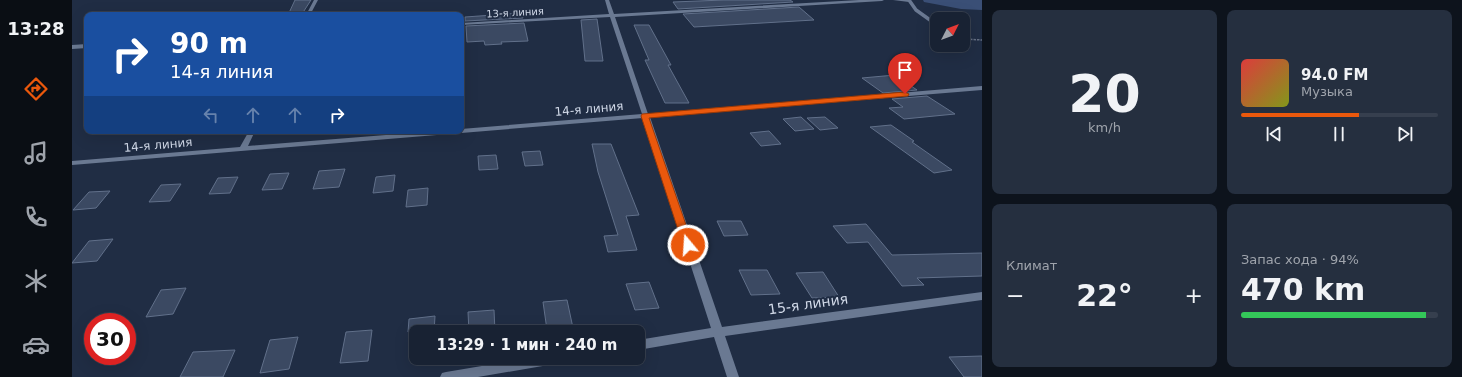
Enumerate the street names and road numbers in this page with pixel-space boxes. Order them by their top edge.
street label: 13-я линия [486,6,544,19]
street label: 14-я линия [554,99,624,119]
street label: 14-я линия [123,135,193,155]
street label: 15-я линия [767,290,849,318]

